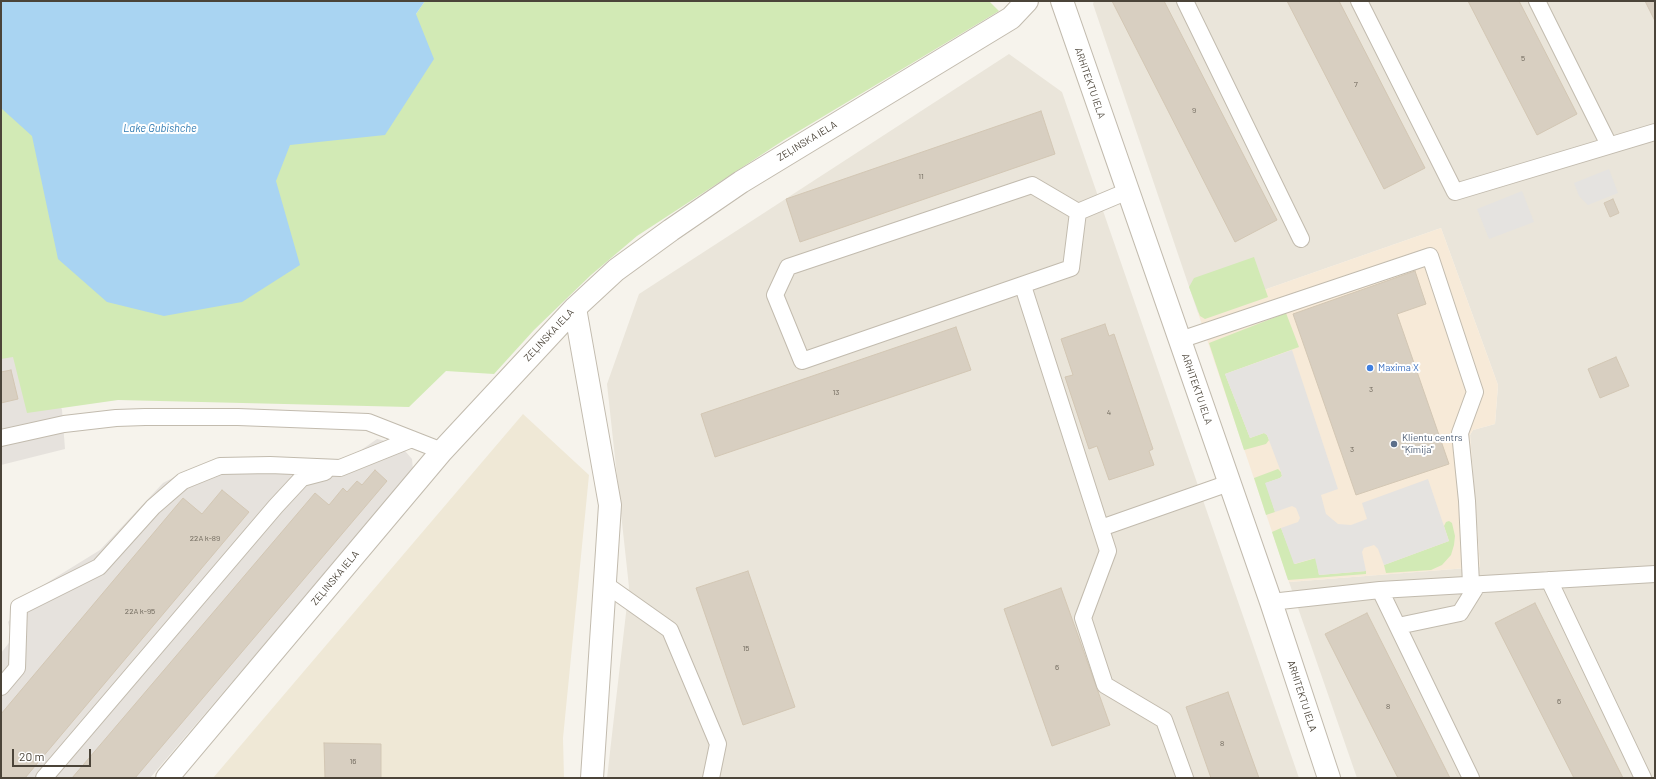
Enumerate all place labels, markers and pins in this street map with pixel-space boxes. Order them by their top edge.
place label: Maxima X [1378,362,1419,374]
marker: Maxima X [1365,363,1375,373]
place label: Klientu centrs "Ķīmija" [1402,432,1463,456]
marker: Klientu centrs "Ķīmija" [1389,439,1399,449]

